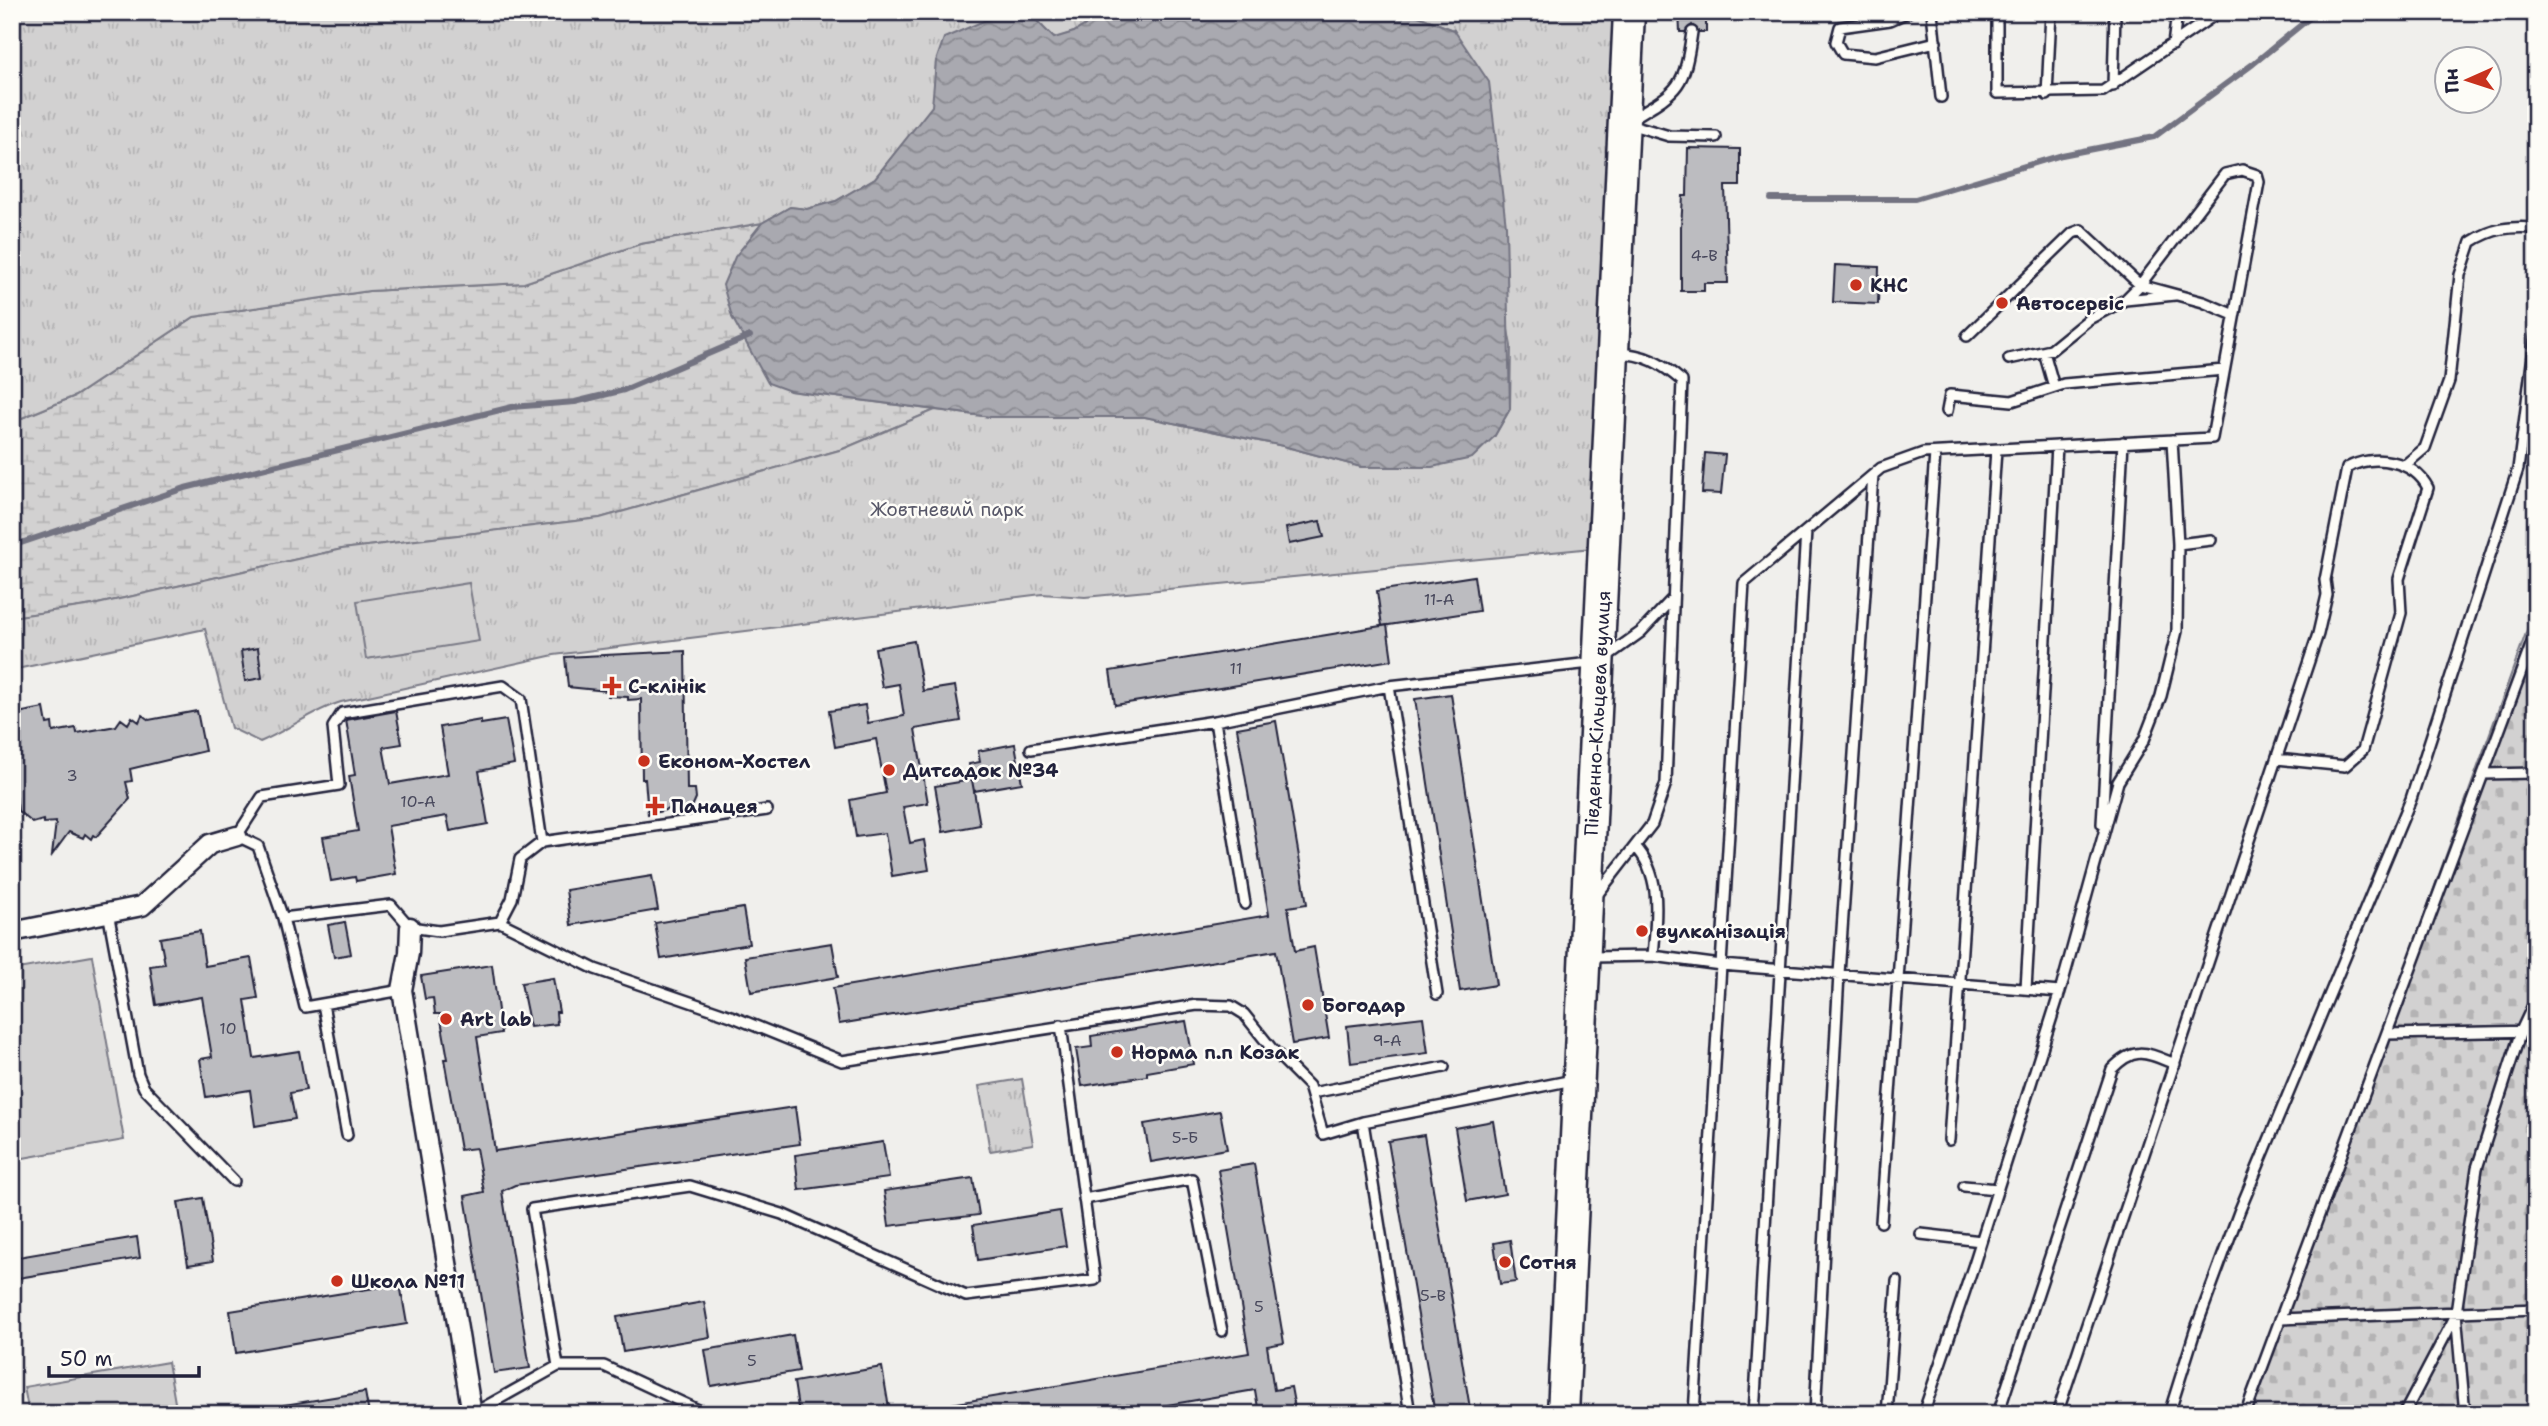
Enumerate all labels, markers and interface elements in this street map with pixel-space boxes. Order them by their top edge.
north arrow [2432,46,2502,116]
text: Пн [2438,68,2465,94]
house number: 4-В [1690,245,1718,266]
place label: КНС [1870,273,1908,298]
marker: КНС [1848,277,1864,293]
place label: Автосервіс [2016,291,2124,316]
marker: Автосервіс [1994,295,2010,311]
park label: Жовтневий парк [870,497,1024,522]
house number: 11-А [1424,589,1454,610]
street label: Південно-Кільцева вулиця [1579,590,1616,836]
house number: 11 [1230,658,1242,679]
place label: С-клінік [628,674,706,699]
marker: С-клінік [602,676,622,696]
place label: Економ-Хостел [658,749,811,774]
marker: Економ-Хостел [636,753,652,769]
place label: Дитсадок №34 [903,758,1059,783]
marker: Дитсадок №34 [881,762,897,778]
house number: 3 [66,765,78,786]
house number: 10-А [400,791,436,812]
place label: Панацея [671,794,758,819]
marker: Панацея [645,796,665,816]
place label: вулканізація [1656,919,1786,944]
marker: вулканізація [1634,923,1650,939]
place label: Богодар [1322,993,1405,1018]
marker: Богодар [1300,997,1316,1013]
place label: Art lab [460,1007,532,1032]
marker: Art lab [438,1011,454,1027]
house number: 10 [219,1018,237,1039]
house number: 9-А [1372,1030,1402,1051]
place label: Норма п.п Козак [1131,1040,1300,1065]
marker: Норма п.п Козак [1109,1044,1125,1060]
house number: 5-Б [1172,1127,1198,1148]
place label: Сотня [1519,1250,1577,1275]
marker: Сотня [1497,1254,1513,1270]
place label: Школа №11 [351,1269,465,1294]
marker: Школа №11 [329,1273,345,1289]
house number: 5-В [1420,1285,1446,1306]
house number: 5 [1254,1296,1264,1317]
scale bar [49,1335,200,1379]
text: 50 m [60,1345,113,1373]
house number: 5 [747,1350,757,1371]

